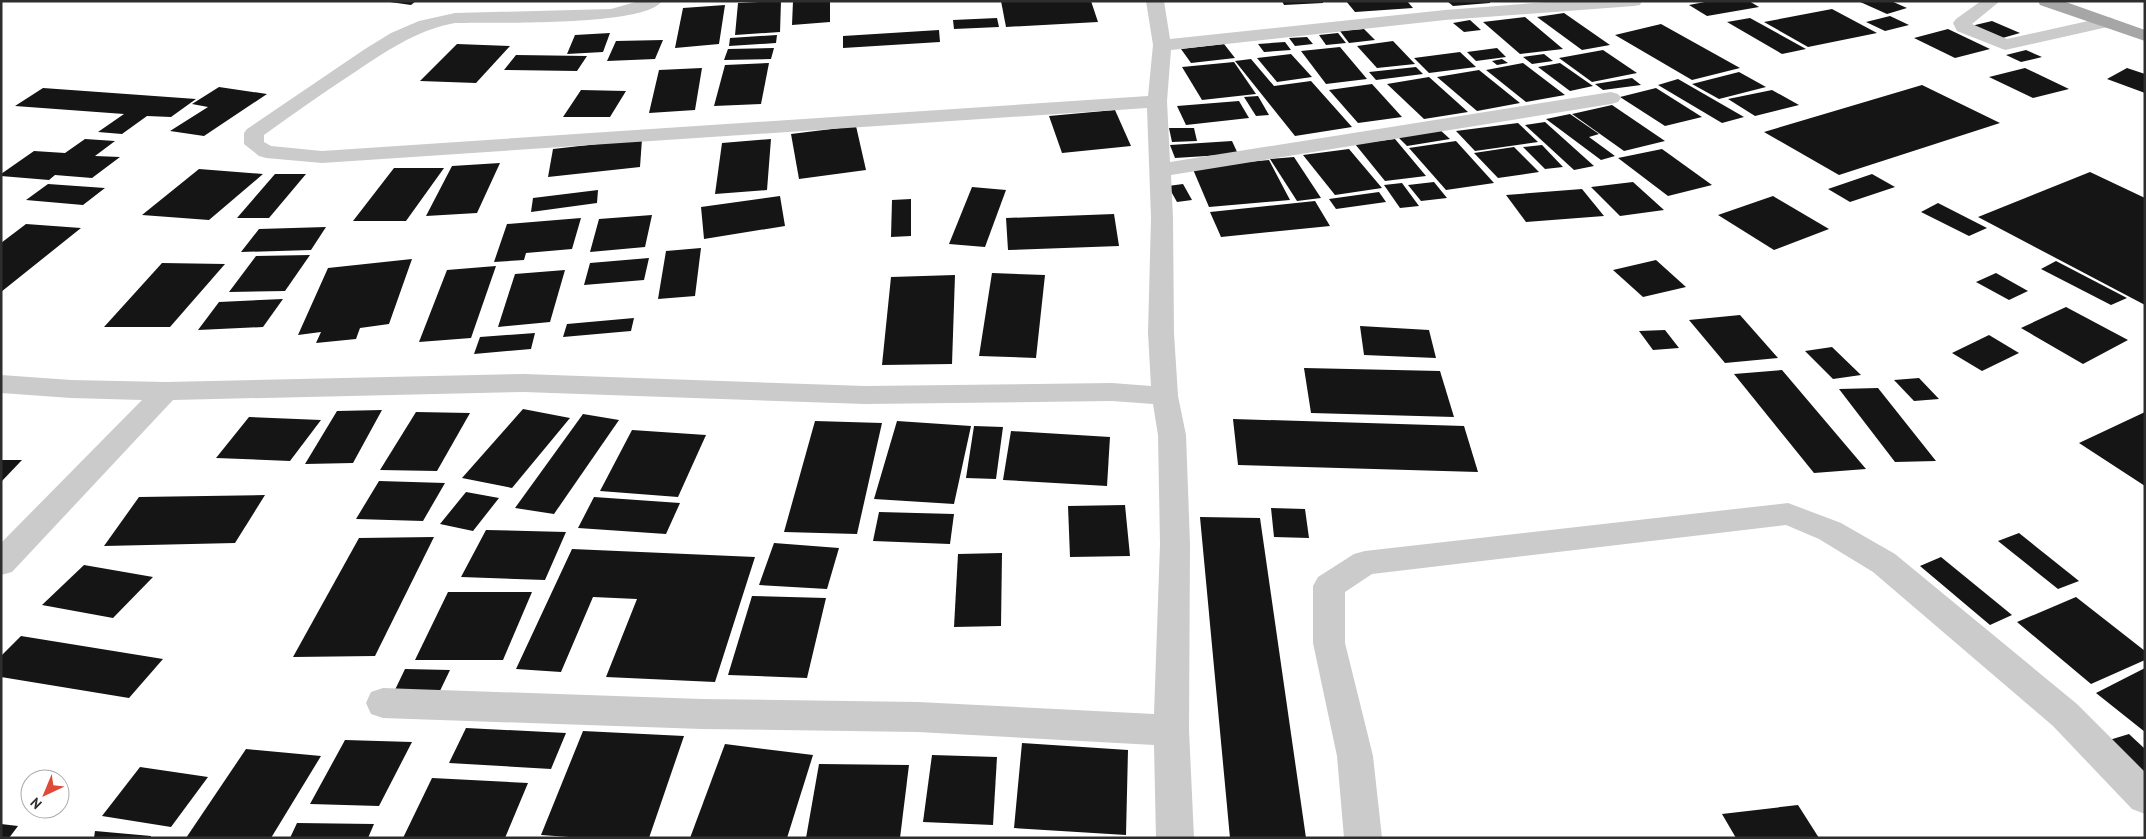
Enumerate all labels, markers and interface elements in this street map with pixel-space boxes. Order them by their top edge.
north arrow [20,769,70,819]
text: N [26,794,46,813]

